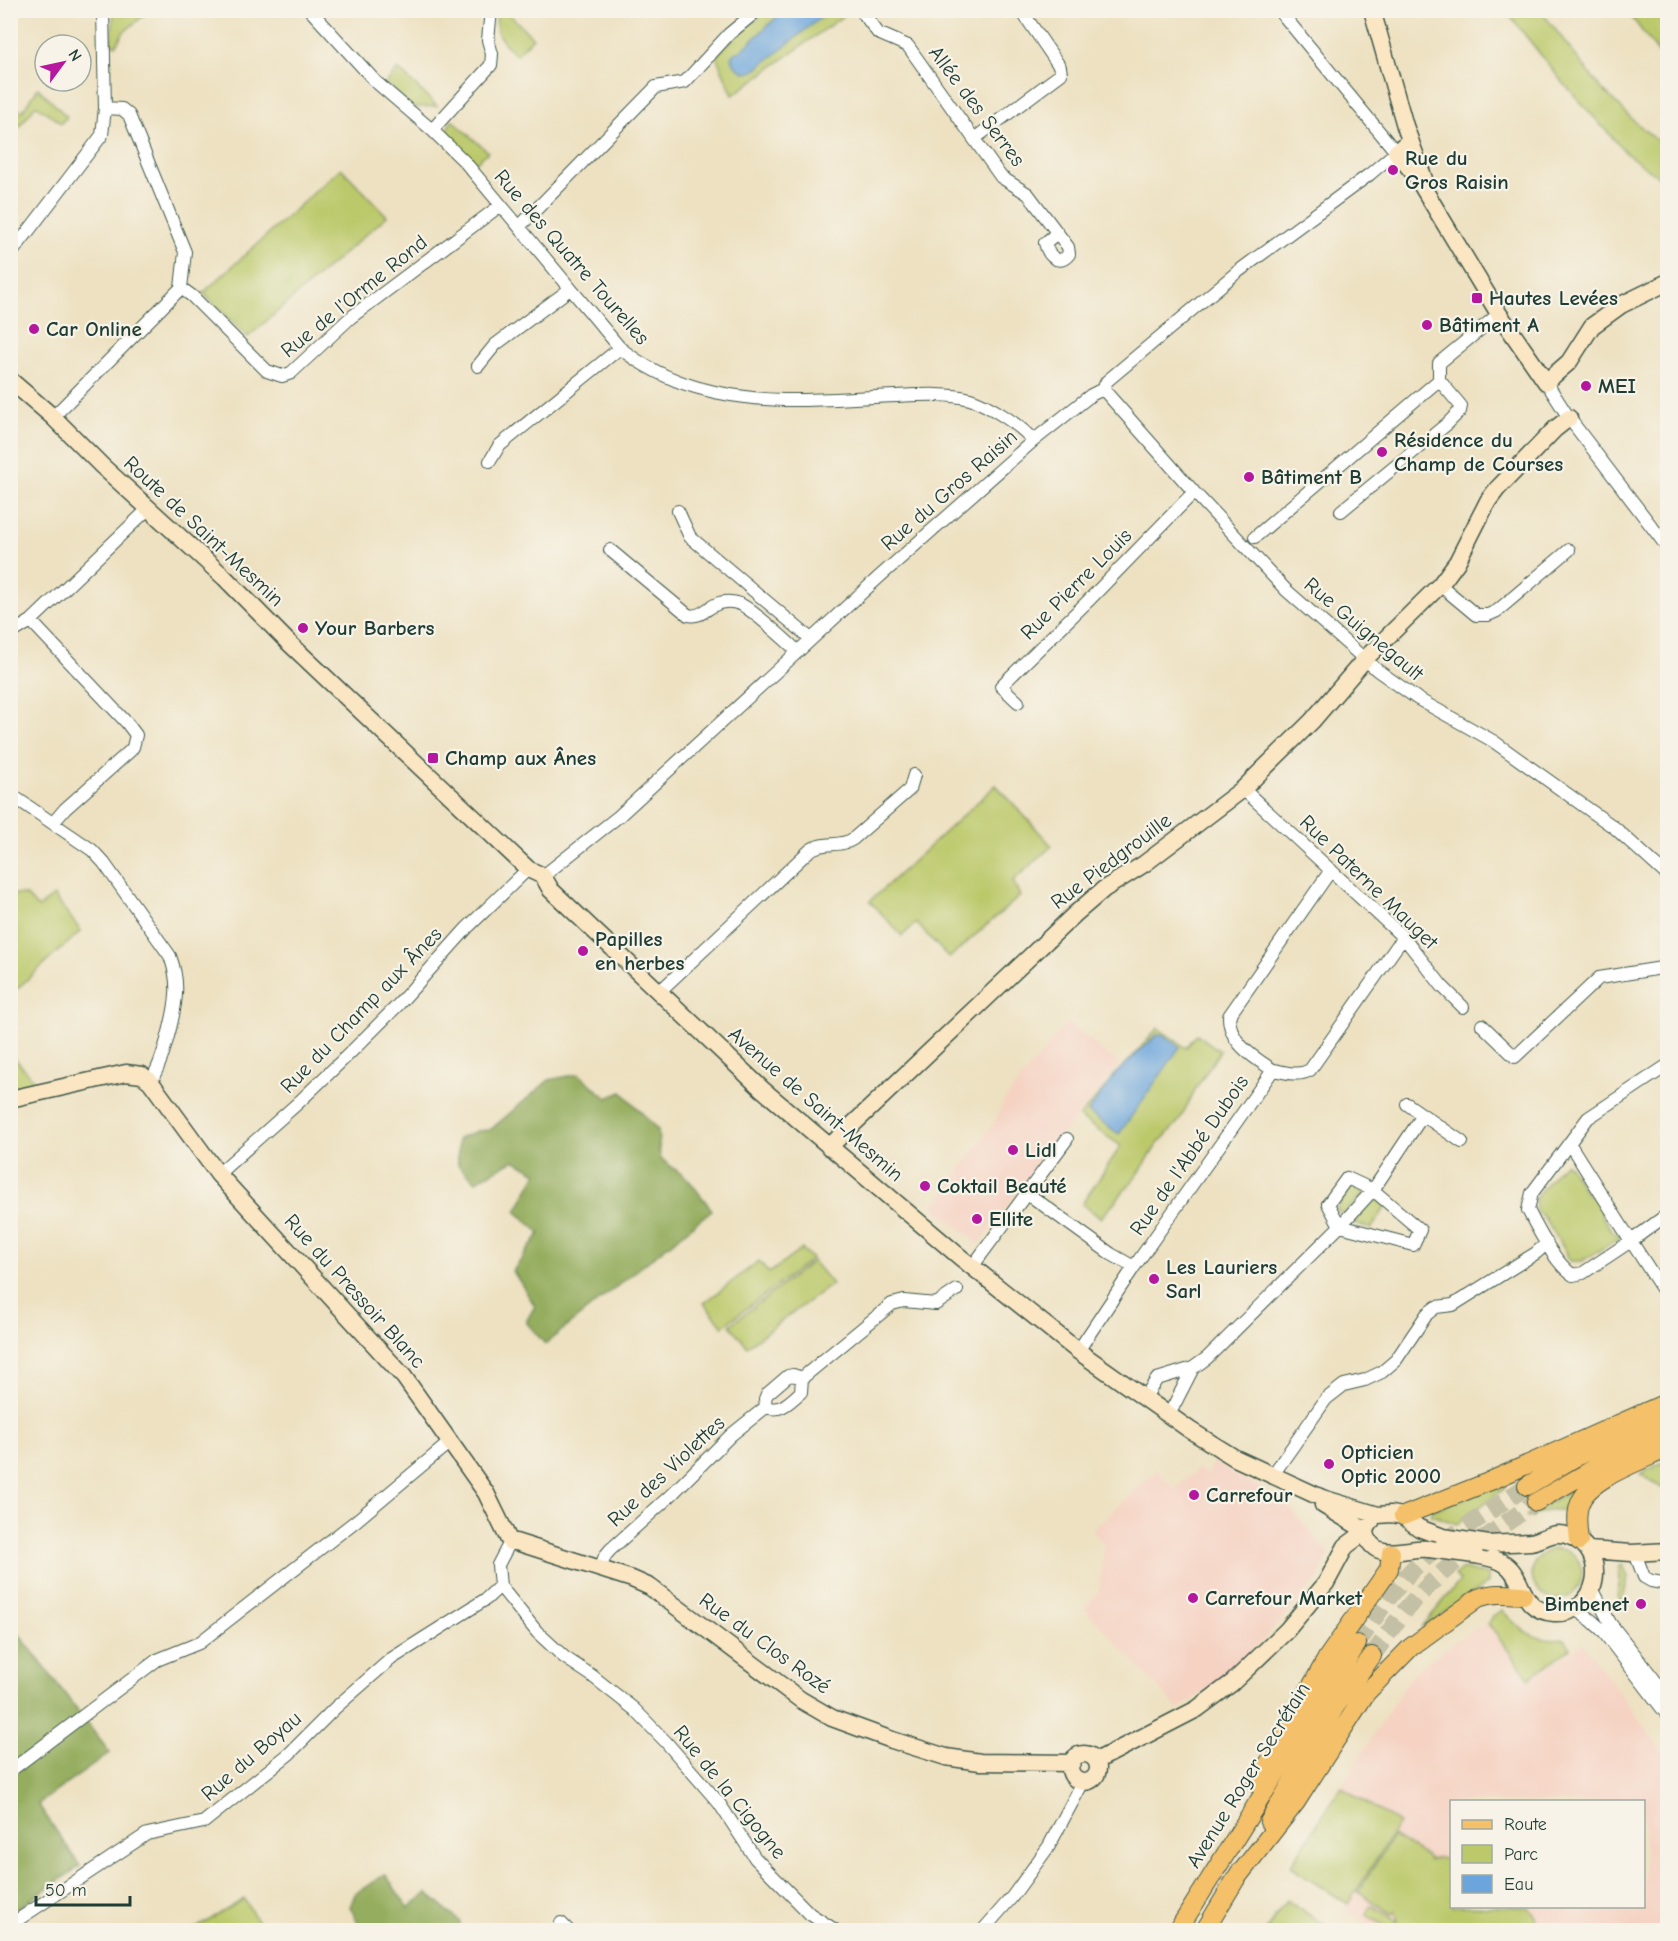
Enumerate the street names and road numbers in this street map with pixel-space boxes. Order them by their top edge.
street label: Allée des Serres [924,41,1030,171]
street label: Rue des Quatre Tourelles [490,165,654,349]
street label: Rue de l'Orme Rond [276,230,432,362]
street label: Rue du Gros Raisin [876,424,1022,556]
street label: Route de Saint-Mesmin [119,451,289,611]
street label: Rue Pierre Louis [1015,523,1137,645]
street label: Rue Guignegault [1300,572,1429,686]
street label: Rue Piedgrouille [1046,808,1176,914]
street label: Rue Paterne Mauget [1295,810,1444,955]
street label: Rue du Champ aux Ânes [275,922,447,1098]
street label: Avenue de Saint-Mesmin [724,1022,908,1186]
street label: Rue de l'Abbé Dubois [1125,1070,1253,1240]
street label: Rue du Pressoir Blanc [280,1209,430,1373]
street label: Rue des Violettes [603,1411,729,1531]
street label: Rue du Clos Rozé [695,1588,835,1698]
street label: Avenue Roger Secrétain [1181,1678,1315,1872]
street label: Rue du Boyau [196,1706,306,1806]
street label: Rue de la Cigogne [669,1720,791,1864]

